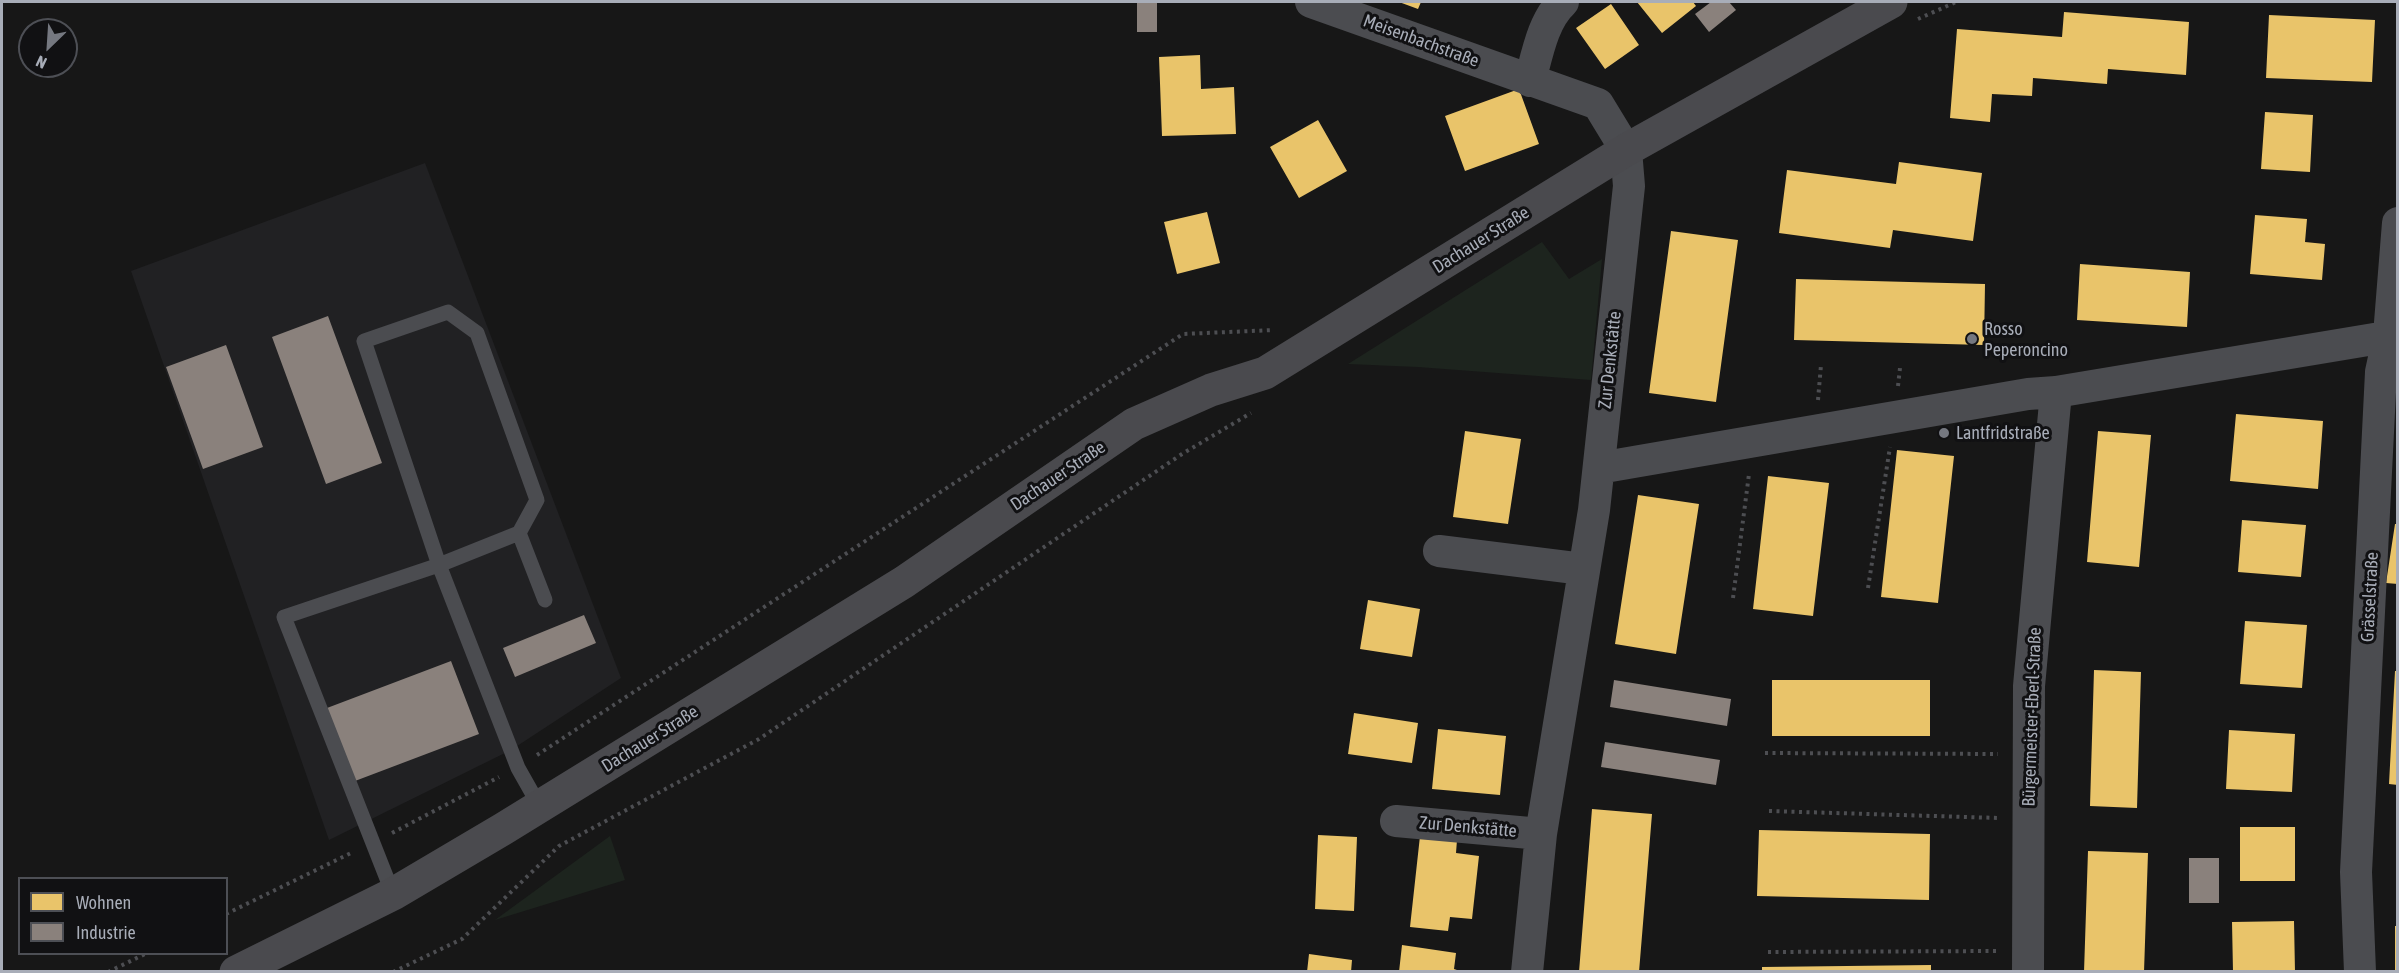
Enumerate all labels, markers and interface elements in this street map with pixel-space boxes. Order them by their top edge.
street label: Meisenbachstraße [1360,10,1482,72]
north arrow [18,18,78,78]
text: N [33,52,49,73]
street label: Dachauer Straße [1429,202,1533,278]
street label: Zur Denkstätte [1594,310,1626,410]
place label: Rosso Peperoncino [1984,318,2068,360]
marker: Rosso Peperoncino [1965,332,1979,346]
place label: Lantfridstraße [1956,422,2050,444]
marker: Lantfridstraße [1937,426,1951,440]
street label: Dachauer Straße [1007,436,1109,516]
street label: Grässelstraße [2357,551,2383,643]
street label: Bürgermeister-Eberl-Straße [2018,627,2046,807]
street label: Dachauer Straße [598,701,702,777]
street label: Zur Denkstätte [1418,812,1518,842]
legend [18,877,228,955]
text: Wohnen [76,892,131,913]
text: Industrie [76,922,136,943]

